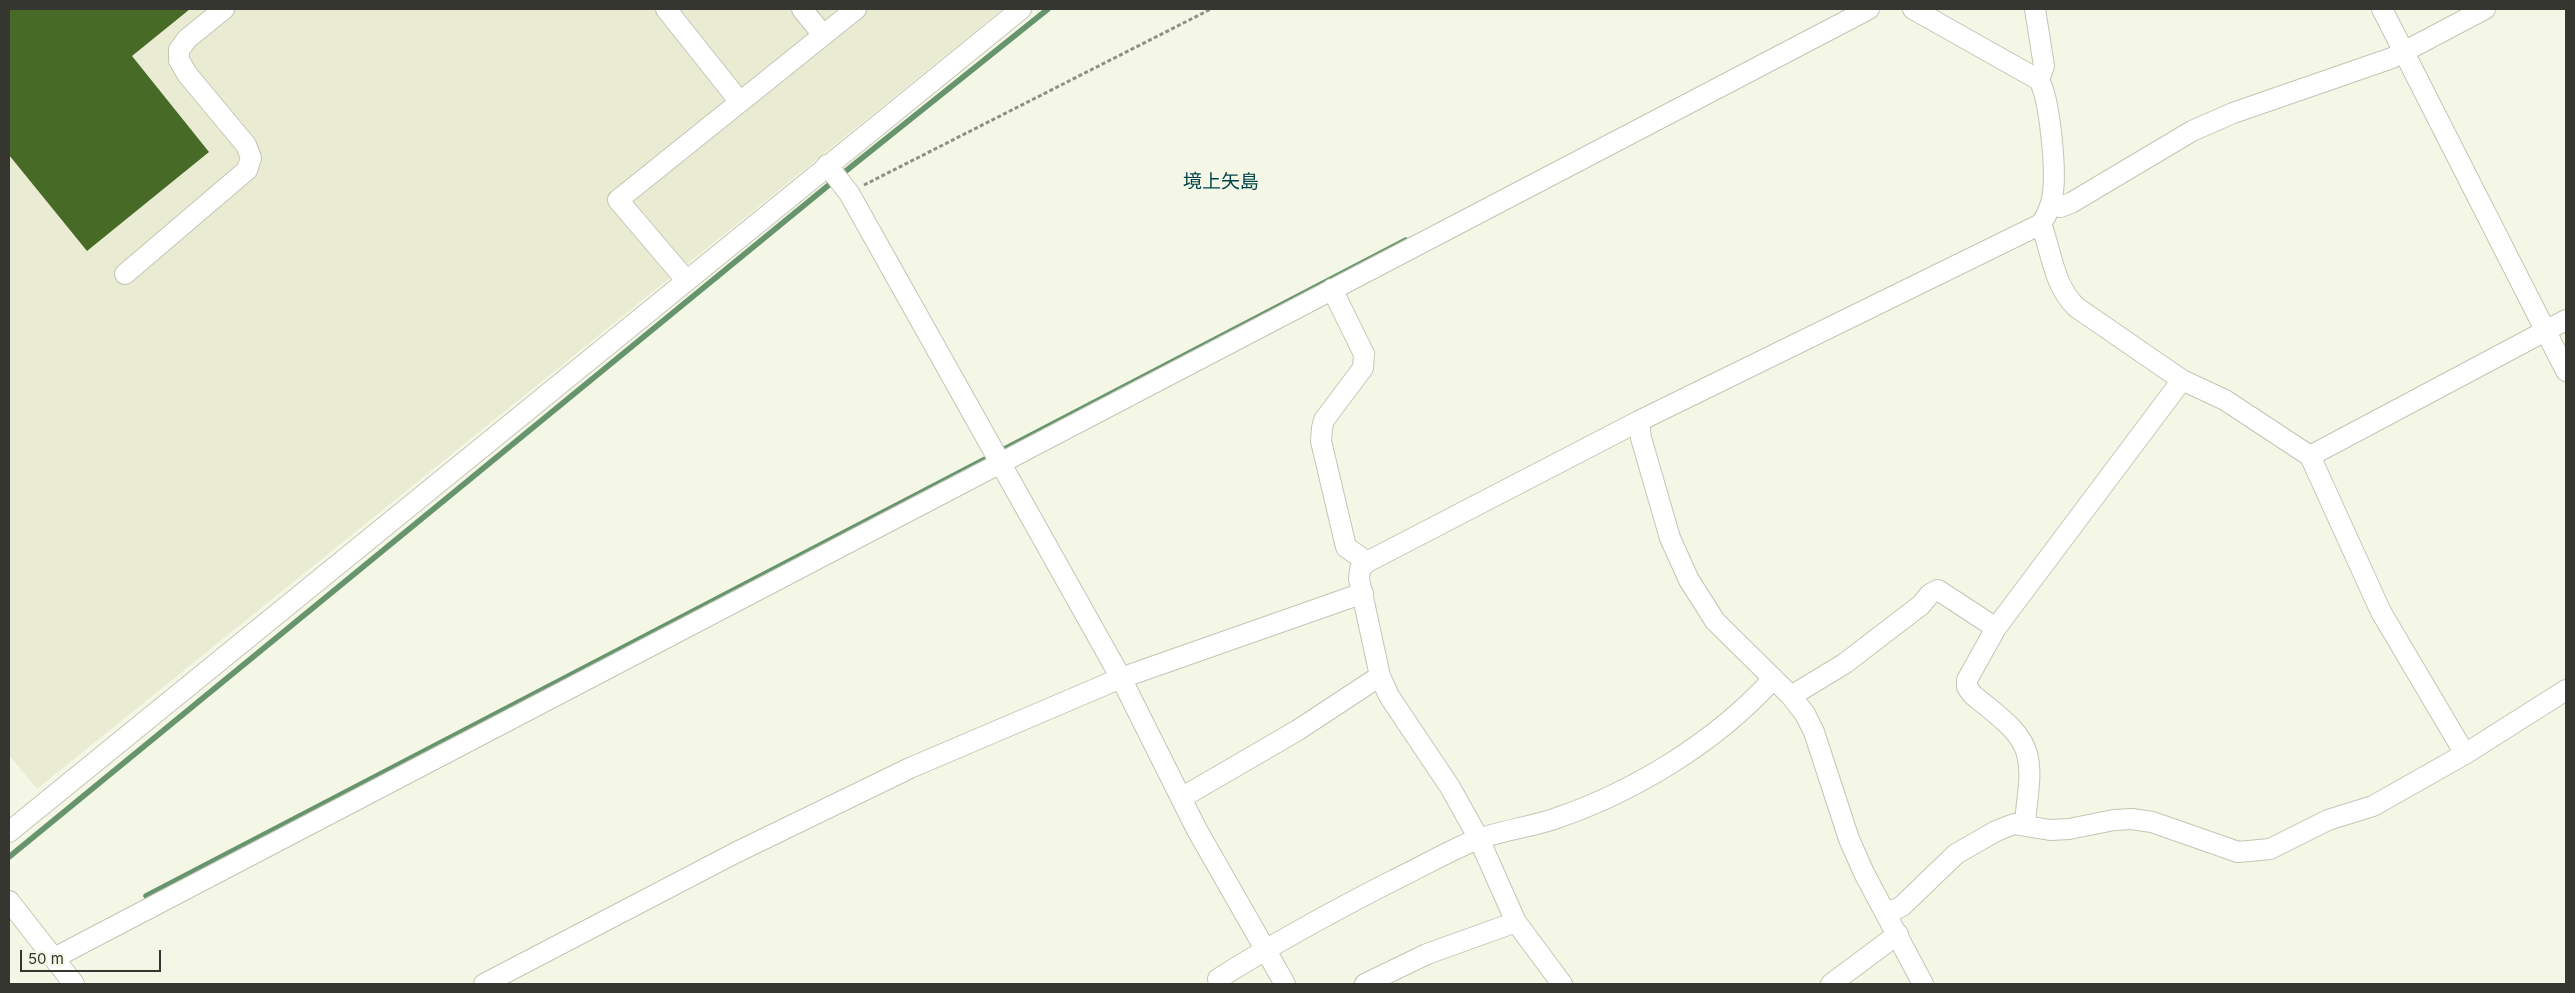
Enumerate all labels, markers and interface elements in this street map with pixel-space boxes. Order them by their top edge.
district label: 境上矢島 [1183,171,1259,193]
scale bar [22,940,164,972]
text: 50 m [28,949,64,968]

